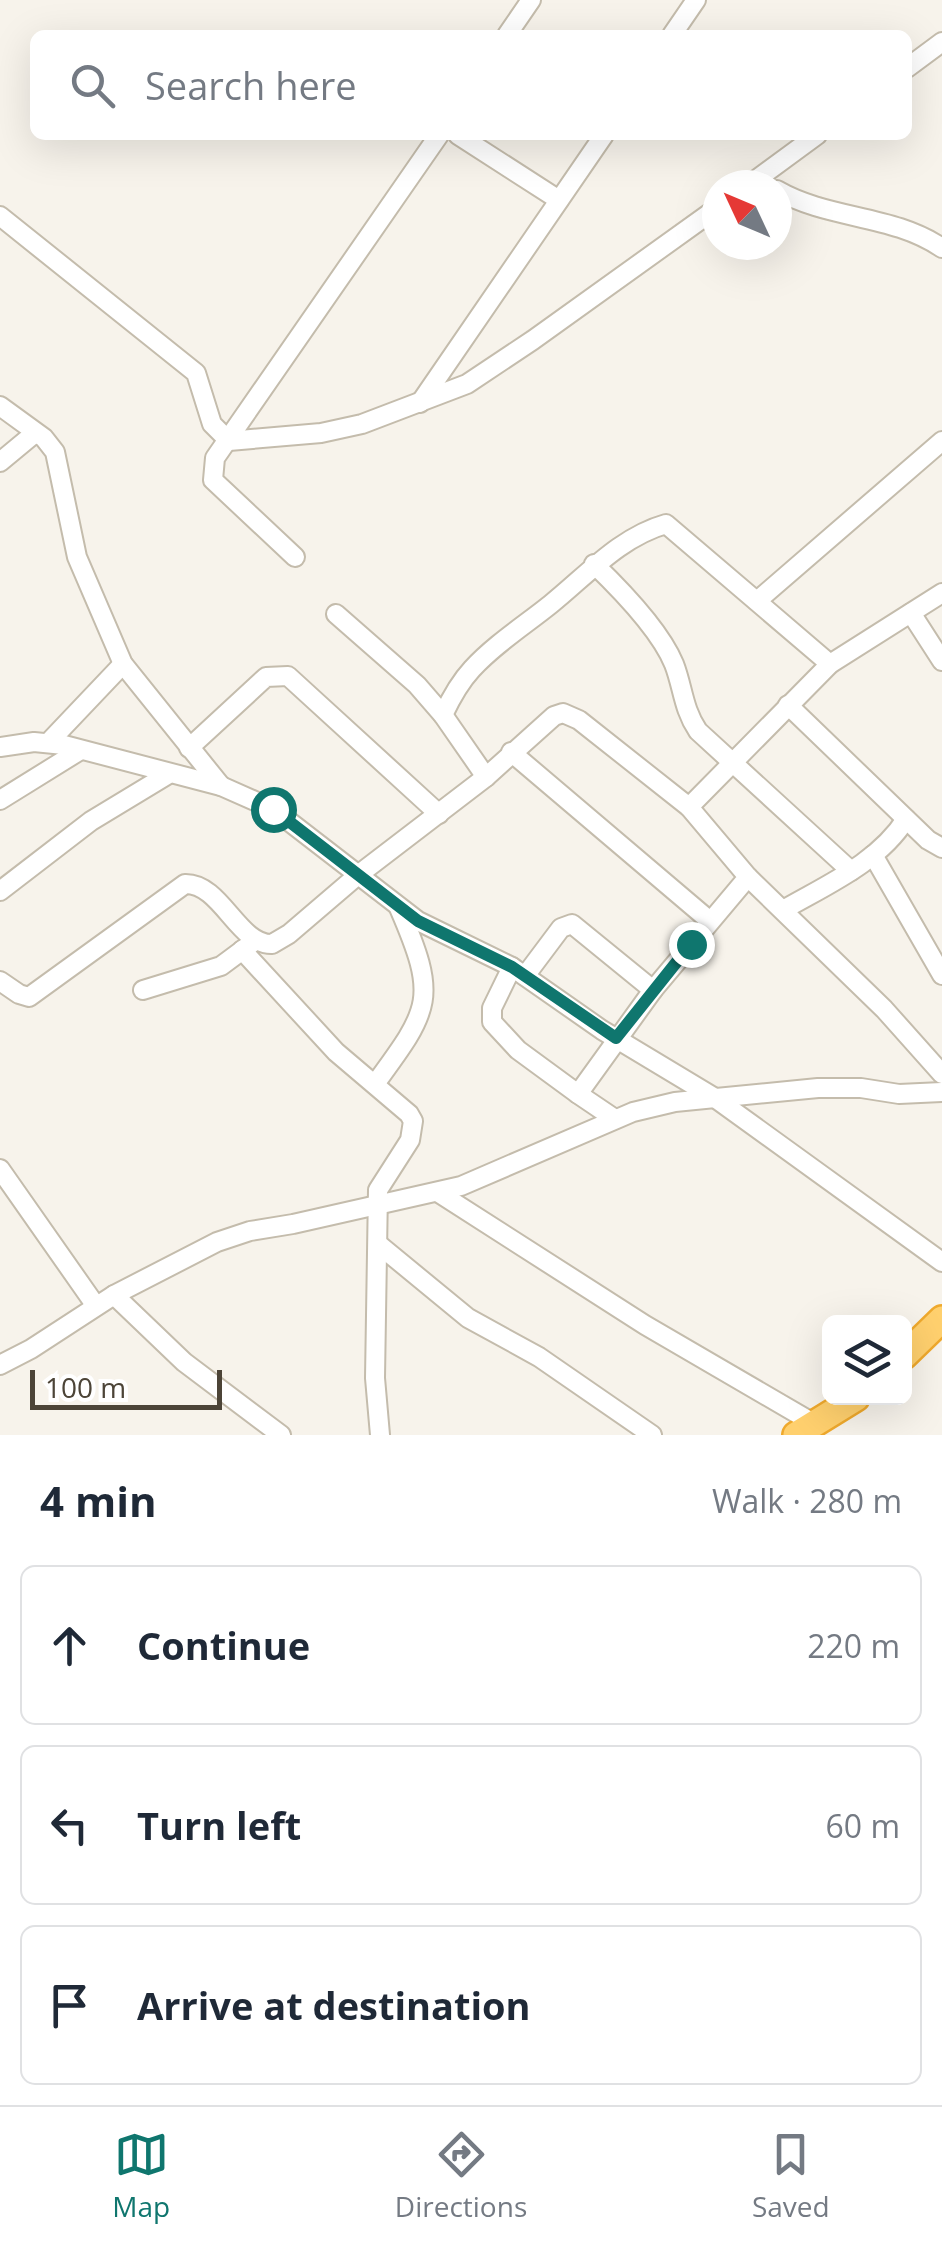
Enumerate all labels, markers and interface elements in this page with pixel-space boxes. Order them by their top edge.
search box [30,30,912,140]
icon: search [65,58,120,113]
text: Search here [145,59,357,111]
north arrow [702,170,792,260]
route start [251,787,297,833]
route end [669,922,715,968]
map controls [822,1315,912,1405]
button: layers [822,1315,912,1405]
scale bar [30,1365,222,1410]
text: 100 m [45,1368,126,1406]
text: 4 min [40,1472,157,1529]
text: Walk · 280 m [712,1479,902,1522]
icon: ahead [42,1618,97,1673]
text: Continue [137,1619,310,1671]
text: 220 m [807,1624,900,1667]
icon: left [42,1798,97,1853]
text: Turn left [137,1799,301,1851]
text: 60 m [825,1804,900,1847]
icon: arrive [42,1978,97,2033]
text: Arrive at destination [137,1979,531,2031]
tab: Map [112,2127,170,2225]
tab: Directions [395,2127,527,2225]
tab: Saved [752,2127,830,2225]

